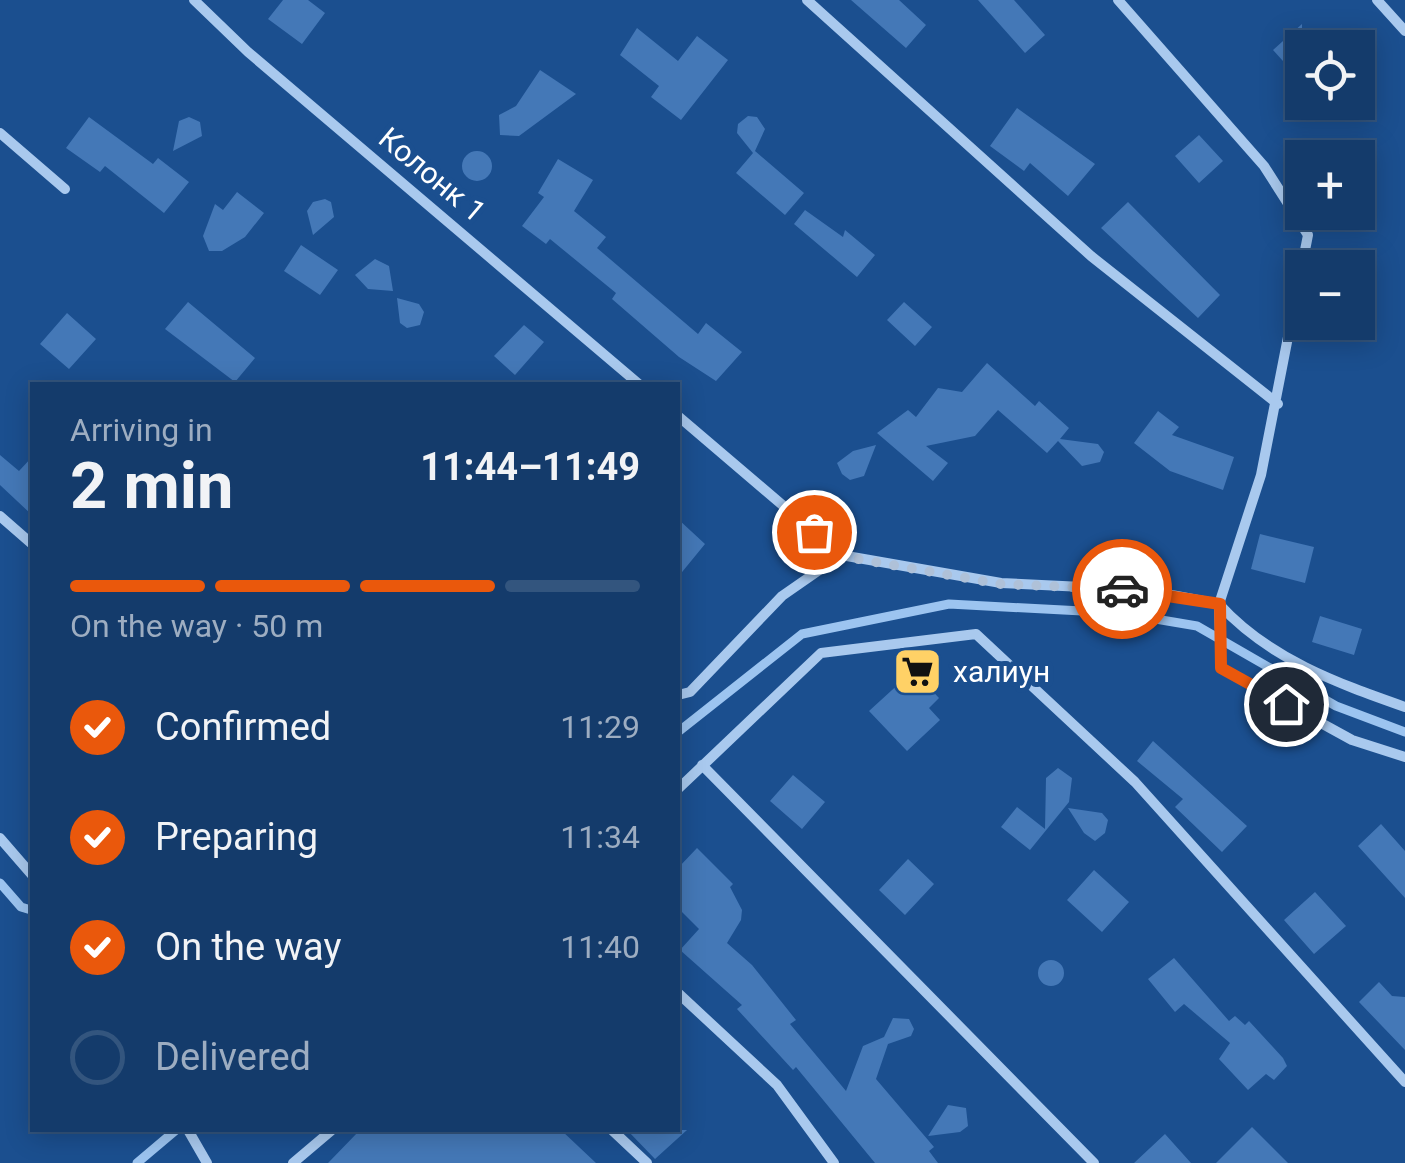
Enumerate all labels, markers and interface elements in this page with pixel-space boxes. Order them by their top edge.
map controls [1285,30,1375,340]
button: locate [1285,30,1375,120]
street label: Колонк 1 [372,120,493,229]
button: + [1285,140,1375,230]
button: − [1285,250,1375,340]
text: Arriving in [70,411,213,449]
text: 11:44–11:49 [420,445,640,489]
text: 2 min [70,448,233,524]
pin [772,490,857,575]
icon: bag [787,505,842,560]
courier [1072,539,1172,639]
icon: car [1095,562,1150,617]
text: On the way · 50 m [70,607,323,645]
supermarket icon: халиун [892,646,944,698]
place label: халиун [953,654,1050,689]
pin [1244,662,1329,747]
icon: home [1259,677,1314,732]
icon: check [70,700,125,755]
text: Confirmed [155,705,331,749]
text: 11:29 [560,708,640,746]
icon: check [70,810,125,865]
text: Preparing [155,815,318,859]
text: 11:34 [560,818,640,856]
icon: check [70,920,125,975]
text: On the way [155,925,341,969]
text: 11:40 [560,928,640,966]
text: Delivered [155,1035,311,1079]

